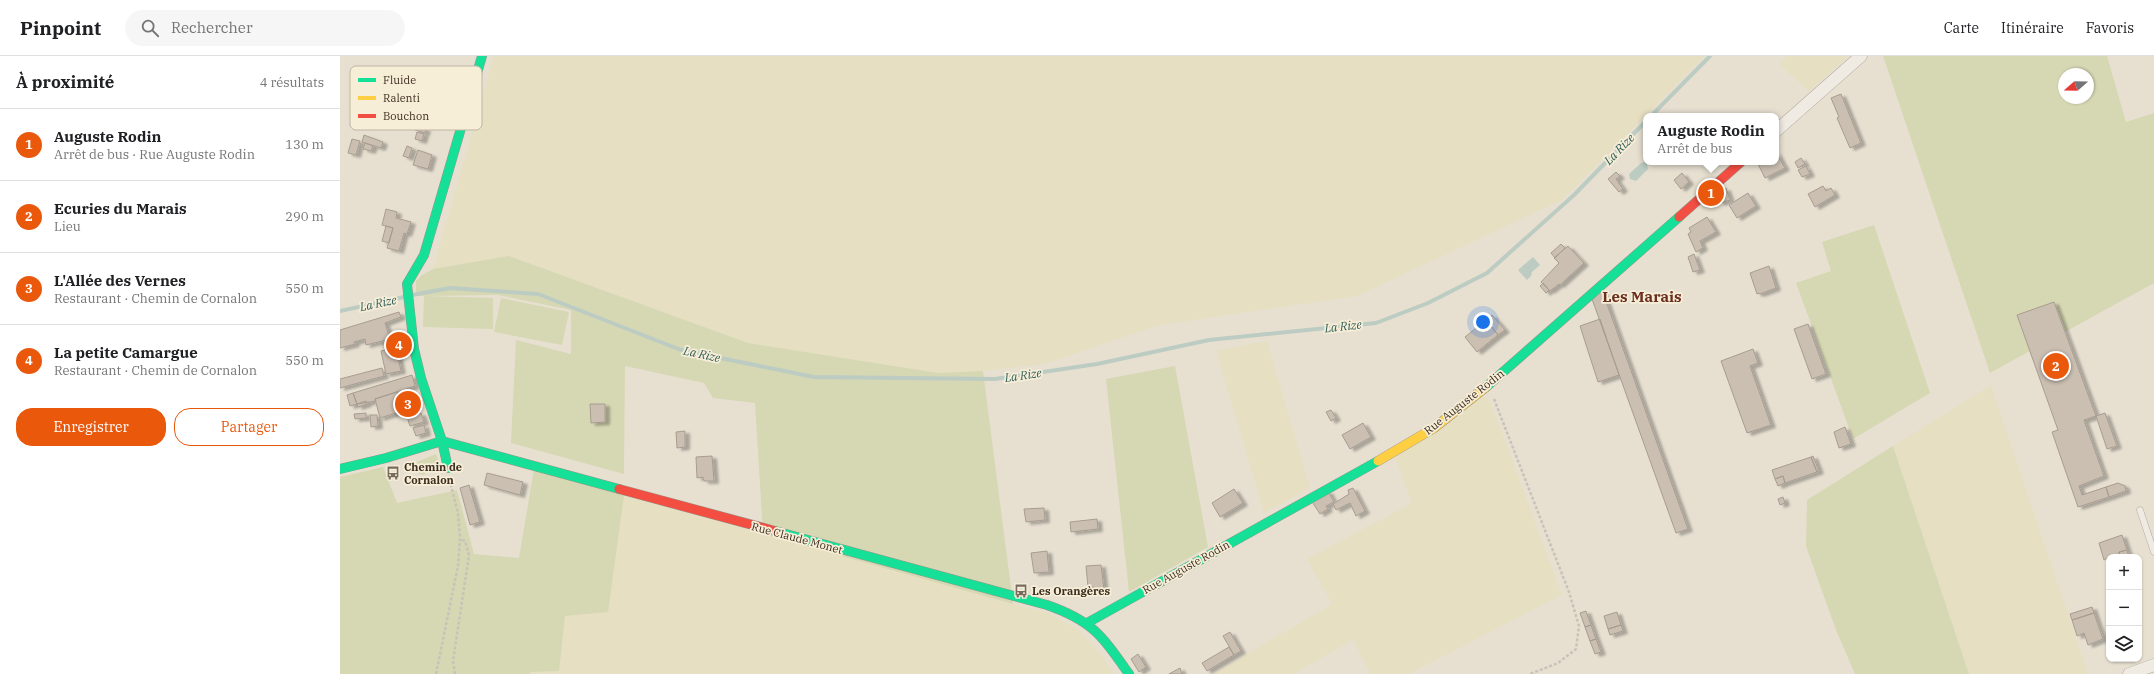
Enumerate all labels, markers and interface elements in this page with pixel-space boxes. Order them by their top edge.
search box [125,10,405,46]
text: Pinpoint [20,16,101,40]
icon: search [139,17,161,39]
text: Rechercher [171,18,253,37]
text: Carte [1944,19,1979,37]
text: Itinéraire [2001,19,2064,37]
text: Favoris [2086,19,2134,37]
legend [350,66,482,130]
north arrow [2058,68,2094,104]
text: À proximité [16,71,114,93]
text: Fluide [383,73,416,87]
text: 4 résultats [260,74,324,91]
text: Ralenti [383,91,421,105]
text: Bouchon [383,109,429,123]
popup [1643,113,1779,165]
text: Auguste Rodin [1657,121,1765,140]
text: Auguste Rodin [54,127,161,146]
water label: La Rize [1600,130,1638,168]
text: 1 [25,136,33,153]
text: 130 m [285,136,324,153]
text: Arrêt de bus [1657,140,1732,157]
text: Arrêt de bus · Rue Auguste Rodin [54,146,255,163]
pin: 1 [1698,178,1724,208]
text: Ecuries du Marais [54,199,187,218]
text: 2 [25,208,33,225]
text: 290 m [285,208,324,225]
text: Lieu [54,218,81,235]
text: L'Allée des Vernes [54,271,186,290]
text: 3 [25,280,33,297]
text: 550 m [285,280,324,297]
district label: Les Marais [1602,287,1682,306]
text: Restaurant · Chemin de Cornalon [54,290,257,307]
water label: La Rize [357,292,398,314]
your location [1473,312,1493,332]
water label: La Rize [1323,317,1363,336]
pin: 4 [386,330,412,360]
text: La petite Camargue [54,343,198,362]
water label: La Rize [681,343,722,365]
pin: 2 [2043,351,2069,381]
text: 4 [25,352,33,369]
text: 550 m [285,352,324,369]
text: Restaurant · Chemin de Cornalon [54,362,257,379]
water label: La Rize [1002,365,1043,385]
street label: Rue Auguste Rodin [1421,366,1507,438]
pin: 3 [395,389,421,419]
button: Enregistrer [16,408,166,446]
button: Partager [174,408,324,446]
place label: Chemin de Cornalon [404,460,462,487]
bus stop icon: Chemin de Cornalon [385,465,401,481]
street label: Rue Claude Monet [750,519,844,557]
street label: Rue Auguste Rodin [1140,537,1232,597]
map controls [2106,554,2142,662]
button: + [2106,554,2142,590]
bus stop icon: Les Orangères [1013,583,1029,599]
place label: Les Orangères [1032,584,1111,598]
button: − [2106,590,2142,626]
button: layers [2106,626,2142,662]

